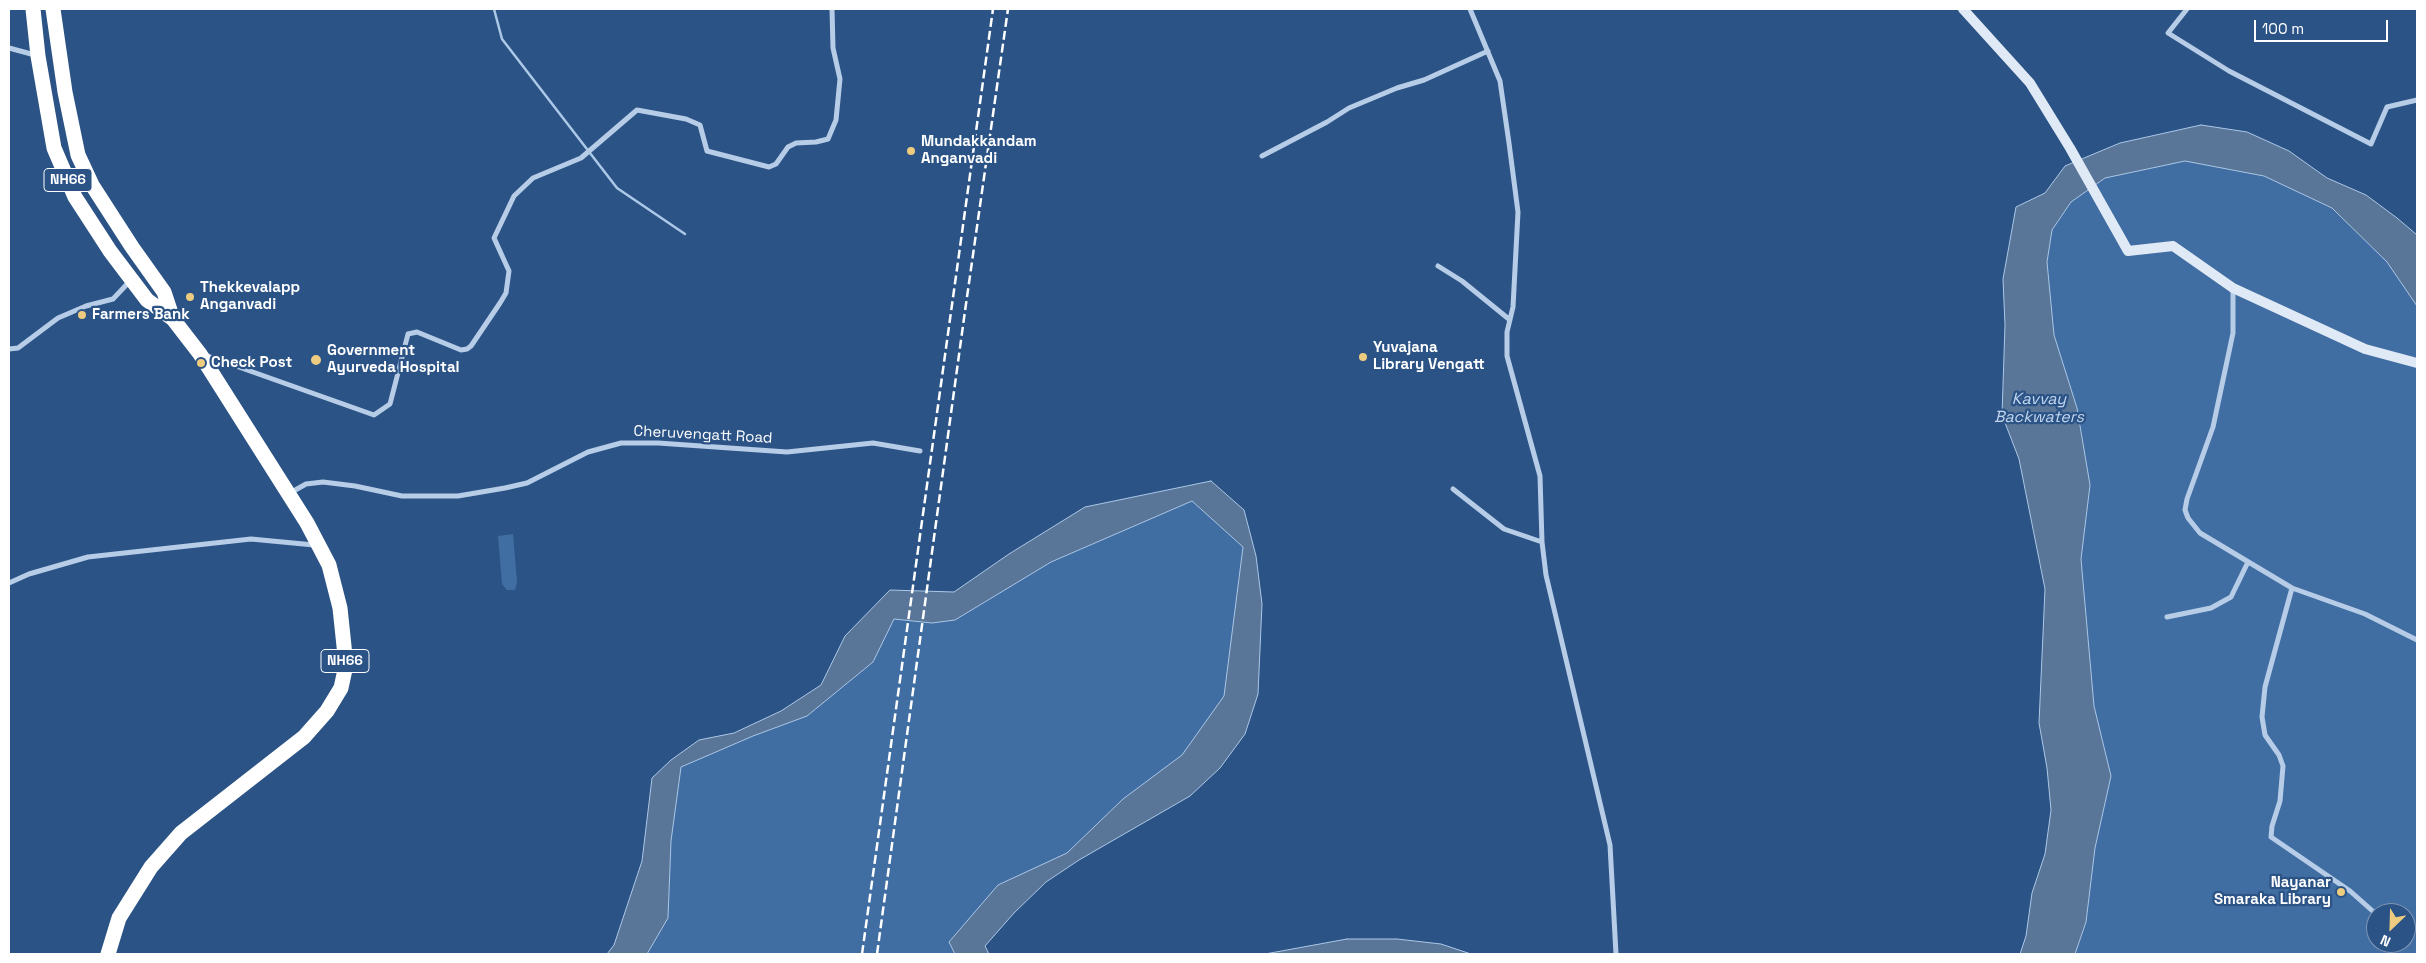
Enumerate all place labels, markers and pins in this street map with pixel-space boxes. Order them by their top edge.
place label: Mundakkandam Anganvadi [921,133,1037,168]
marker: Mundakkandam Anganvadi [905,145,917,157]
place label: Thekkevalapp Anganvadi [200,279,300,314]
marker: Thekkevalapp Anganvadi [184,291,196,303]
place label: Farmers Bank [92,306,190,324]
marker: Farmers Bank [76,309,88,321]
place label: Yuvajana Library Vengatt [1373,339,1485,374]
place label: Government Ayurveda Hospital [327,342,460,377]
marker: Yuvajana Library Vengatt [1357,351,1369,363]
marker: Government Ayurveda Hospital [309,353,323,367]
place label: Check Post [211,354,292,372]
marker: Check Post [195,357,207,369]
place label: Nayanar Smaraka Library [2214,874,2331,909]
marker: Nayanar Smaraka Library [2335,886,2347,898]

